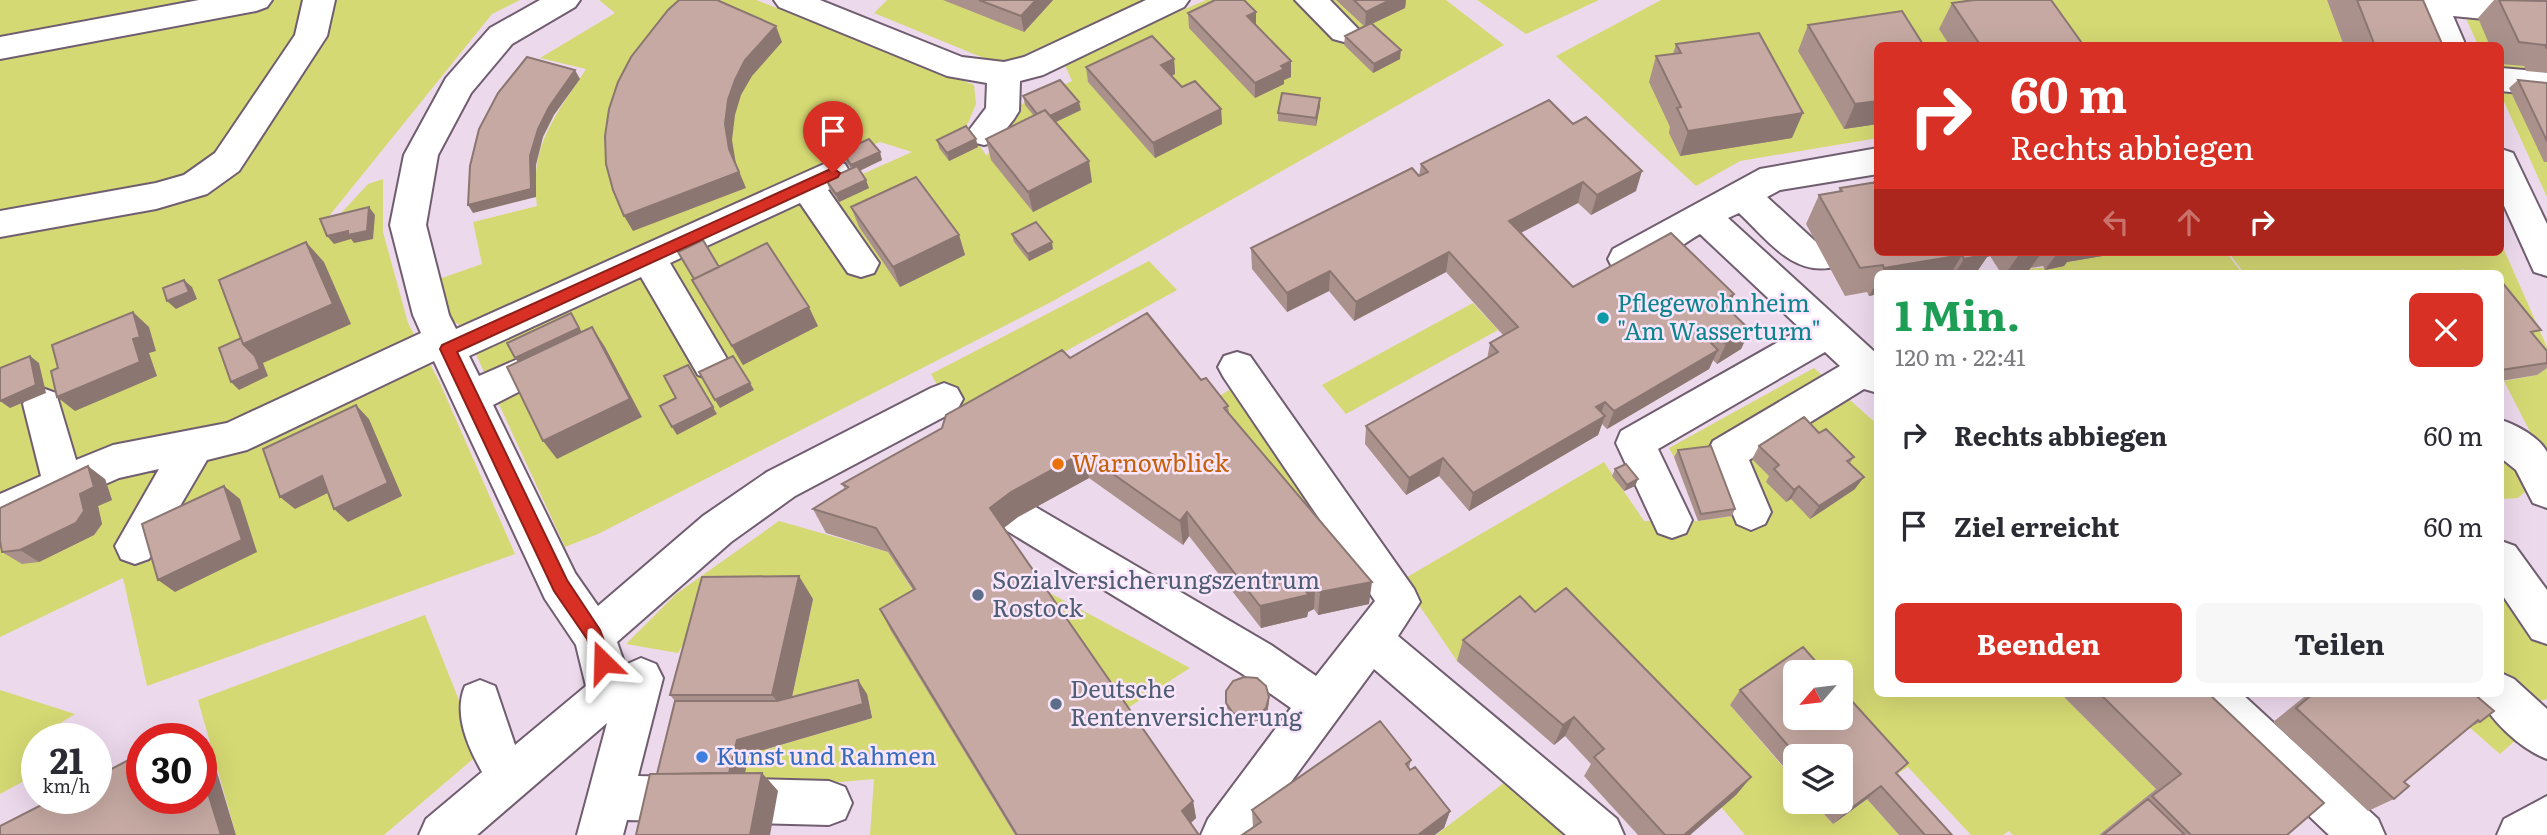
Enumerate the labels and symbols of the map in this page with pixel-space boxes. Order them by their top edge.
pin [803,101,863,173]
place label: Pflegewohnheim "Am Wasserturm" [1617,284,1821,347]
marker: Pflegewohnheim "Am Wasserturm" [1595,310,1611,326]
place label: Warnowblick [1072,444,1229,479]
marker: Warnowblick [1050,456,1066,472]
place label: Sozialversicherungszentrum Rostock [992,561,1320,624]
marker: Sozialversicherungszentrum Rostock [970,587,986,603]
position arrow [566,625,640,699]
north arrow [1783,660,1853,730]
place label: Deutsche Rentenversicherung [1070,670,1303,733]
marker: Deutsche Rentenversicherung [1048,696,1064,712]
speed limit sign: 30 [126,723,217,814]
place label: Kunst und Rahmen [716,737,936,772]
marker: Kunst und Rahmen [694,749,710,765]

